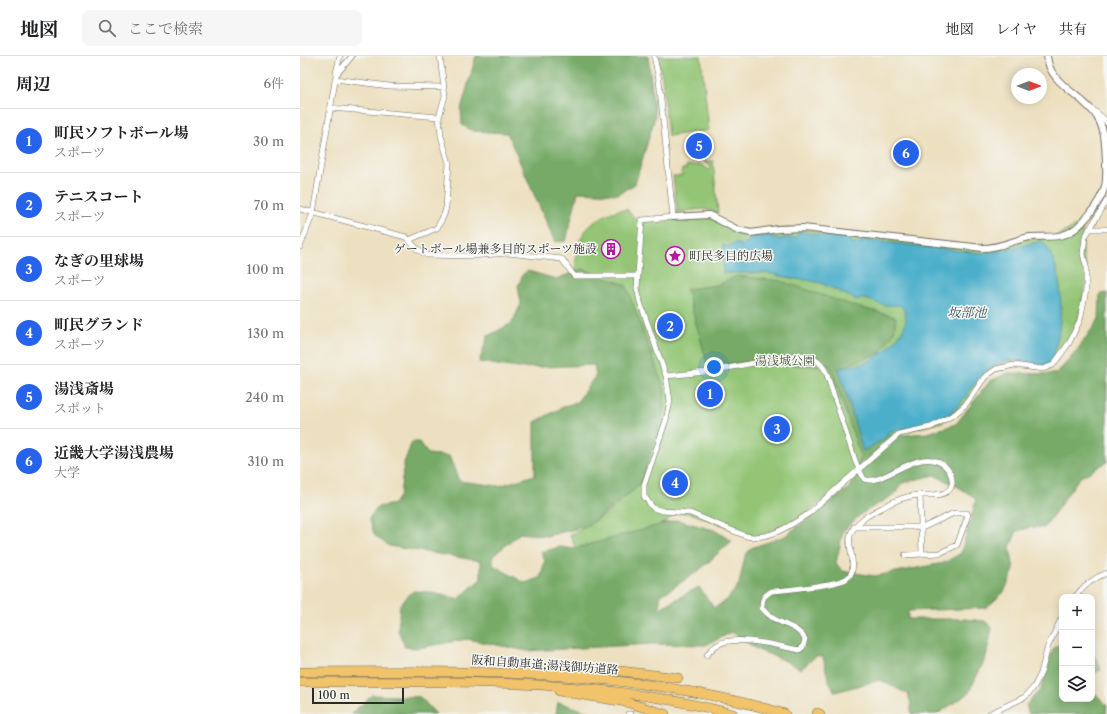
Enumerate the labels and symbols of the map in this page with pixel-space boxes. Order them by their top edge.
north arrow [1011,68,1047,104]
pin: 5 [686,131,712,161]
pin: 6 [893,138,919,168]
building icon: ゲートボール場兼多目的スポーツ施設 [600,238,622,260]
place label: ゲートボール場兼多目的スポーツ施設 [394,241,597,256]
place icon: 町民多目的広場 [664,245,686,267]
place label: 町民多目的広場 [689,248,773,263]
water label: 坂部池 [947,304,988,320]
pin: 2 [657,311,683,341]
park label: 湯浅城公園 [755,353,815,368]
your location [704,357,724,377]
pin: 1 [697,379,723,409]
pin: 3 [764,414,790,444]
pin: 4 [662,468,688,498]
street label: 阪和自動車道;湯浅御坊道路 [471,652,619,677]
scale bar [312,686,404,705]

